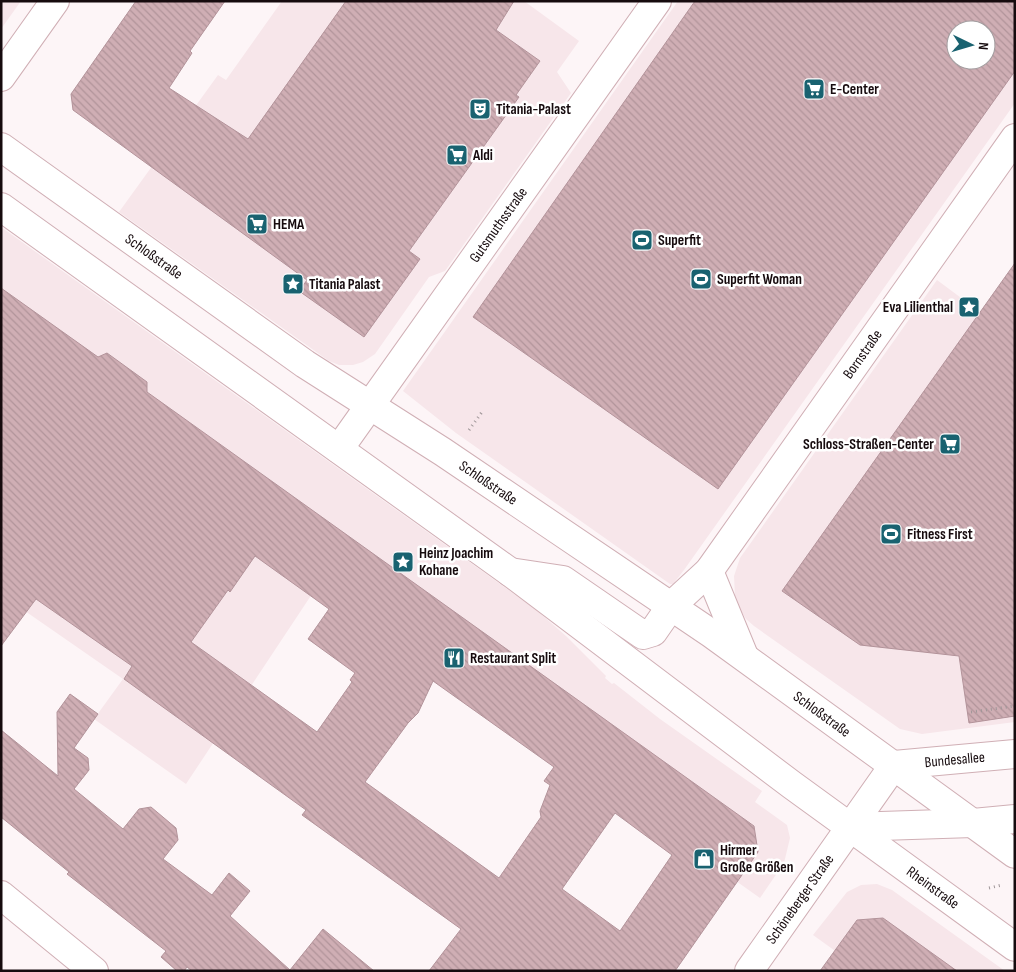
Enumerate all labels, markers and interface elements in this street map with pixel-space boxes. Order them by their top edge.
north arrow [946,20,996,70]
text: N [975,42,992,51]
supermarket icon: E-Center [802,77,826,101]
place label: E-Center [830,80,879,99]
theatre icon: Titania-Palast [468,97,492,121]
place label: Titania-Palast [496,100,571,119]
supermarket icon: Aldi [445,143,469,167]
place label: Aldi [472,146,493,165]
street label: Gutsmuthsstraße [465,184,532,266]
supermarket icon: HEMA [245,212,269,236]
place label: HEMA [273,215,305,234]
sports icon: Superfit [630,228,654,252]
street label: Schloßstraße [121,230,186,284]
place label: Superfit [658,231,701,250]
sports icon: Superfit Woman [689,267,713,291]
place label: Superfit Woman [717,270,802,289]
place icon: Titania Palast [281,272,305,296]
place label: Titania Palast [309,275,381,294]
place icon: Eva Lilienthal [957,295,981,319]
place label: Eva Lilienthal [883,298,953,317]
street label: Bornstraße [839,326,887,383]
supermarket icon: Schloss-Straßen-Center [938,432,962,456]
place label: Schloss-Straßen-Center [803,435,934,454]
street label: Schloßstraße [455,457,521,510]
sports icon: Fitness First [879,522,903,546]
place label: Fitness First [907,525,973,544]
place label: Heinz Joachim Kohane [419,544,493,580]
place icon: Heinz Joachim Kohane [391,550,415,574]
restaurant icon: Restaurant Split [442,646,466,670]
place label: Restaurant Split [470,649,556,668]
street label: Schloßstraße [789,687,854,742]
street label: Bundesallee [924,748,986,772]
place label: Hirmer Große Größen [720,841,793,877]
shop icon: Hirmer Große Größen [692,847,716,871]
street label: Schöneberger Straße [762,851,838,948]
street label: Rheinstraße [903,862,963,913]

